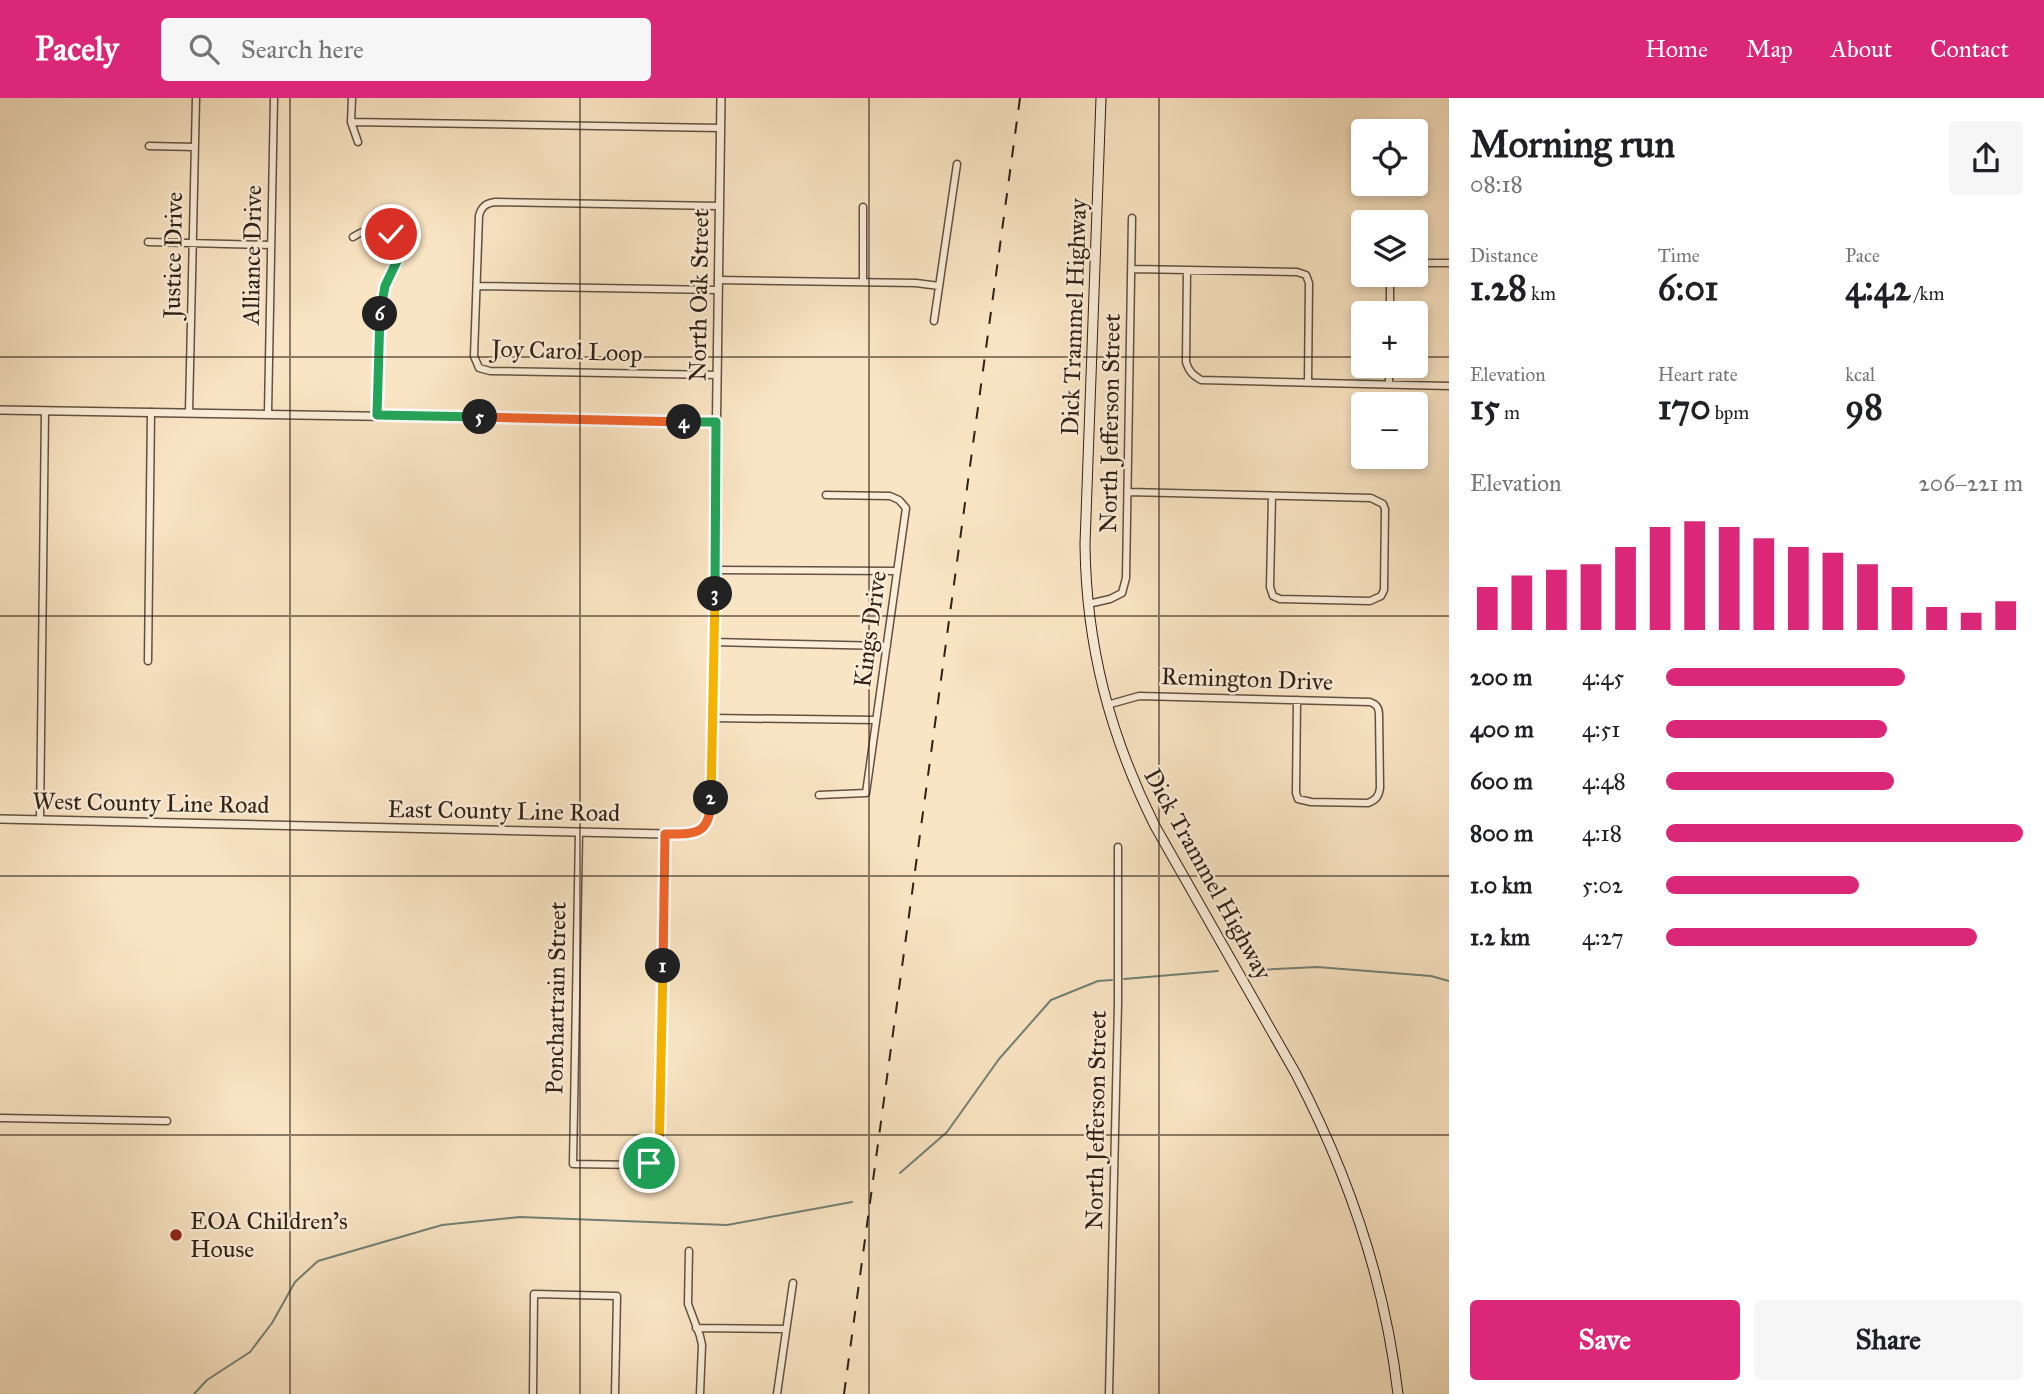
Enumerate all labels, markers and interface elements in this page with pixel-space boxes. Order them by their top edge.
search box [161,18,651,81]
text: Pacely [35,29,119,69]
icon: search [185,30,223,68]
text: Search here [241,33,364,65]
text: Home [1645,34,1708,64]
text: Map [1746,34,1793,64]
text: About [1831,34,1892,64]
text: Contact [1930,34,2009,64]
map controls [1351,119,1428,469]
button: locate [1351,119,1428,196]
text: Morning run [1470,121,1675,167]
button: share [1949,121,2023,195]
text: 08:18 [1470,170,1523,198]
street label: Alliance Drive [236,185,268,326]
street label: Justice Drive [157,191,189,322]
street label: Dick Trammel Highway [1055,197,1093,436]
pin [361,204,421,264]
street label: North Oak Street [682,208,716,381]
button: layers [1351,210,1428,287]
icon: check [372,215,410,253]
text: Distance [1470,244,1538,267]
text: Time [1658,244,1700,267]
text: Pace [1845,244,1880,267]
text: 1.28 [1470,267,1527,310]
text: 6:01 [1658,267,1718,310]
text: 4:42 [1845,267,1910,310]
text: km [1527,282,1556,305]
text: /km [1910,282,1944,305]
pin: 6 [362,296,398,332]
button: + [1351,301,1428,378]
text: 6 [375,302,384,325]
street label: North Jefferson Street [1093,312,1127,533]
street label: Joy Carol Loop [488,333,643,369]
text: Elevation [1470,363,1545,386]
text: Heart rate [1658,363,1738,386]
text: kcal [1845,363,1875,386]
text: 15 [1470,386,1500,429]
text: 170 [1658,386,1711,429]
text: 98 [1845,386,1883,429]
button: − [1351,392,1428,469]
pin: 5 [462,400,498,434]
text: m [1500,401,1520,424]
text: bpm [1711,401,1749,424]
pin: 4 [666,404,702,440]
text: 5 [475,405,484,428]
text: 4 [678,410,689,433]
text: Elevation [1470,469,1561,497]
text: 206–221 m [1918,469,2023,497]
street label: Kings Drive [847,569,893,689]
pin: 3 [698,576,732,612]
text: 3 [711,582,718,605]
street label: Remington Drive [1160,661,1334,697]
text: 200 m [1470,663,1532,691]
text: 4:45 [1582,663,1624,691]
text: 400 m [1470,715,1534,743]
text: 4:51 [1582,715,1620,743]
street label: Dick Trammel Highway [1137,763,1279,986]
text: 600 m [1470,767,1533,795]
text: 4:48 [1582,767,1626,795]
pin: 2 [694,780,728,816]
street label: West County Line Road [32,786,270,820]
text: 2 [706,786,715,809]
street label: East County Line Road [387,794,621,828]
text: 800 m [1470,819,1533,847]
text: 4:18 [1582,819,1622,847]
text: 1.0 km [1470,871,1532,899]
text: 5:02 [1582,871,1623,899]
street label: Ponchartrain Street [539,901,573,1095]
text: 1.2 km [1470,923,1530,951]
text: 4:27 [1582,923,1624,951]
pin: 1 [646,948,680,984]
text: 1 [659,954,666,977]
street label: North Jefferson Street [1079,1009,1113,1230]
pin [619,1133,679,1193]
icon: arrive [630,1144,668,1182]
place label: EOA Children’s House [190,1206,348,1264]
marker: EOA Children’s House [168,1227,184,1243]
button: Save [1470,1300,1740,1380]
button: Share [1754,1300,2023,1380]

